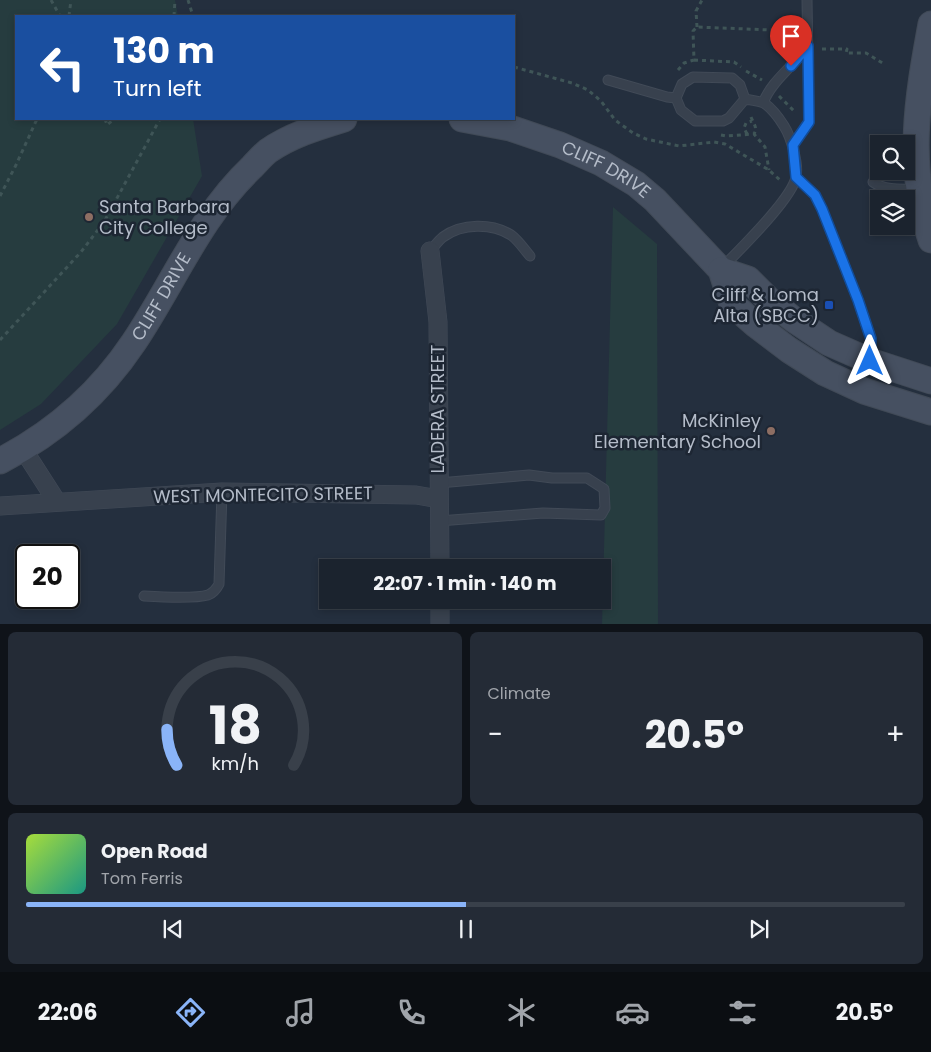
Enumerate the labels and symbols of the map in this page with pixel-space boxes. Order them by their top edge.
pin [770,15,812,66]
street label: CLIFF DRIVE [558,134,657,204]
place label: Santa Barbara City College [99,194,230,240]
marker: Santa Barbara City College [83,211,95,223]
street label: CLIFF DRIVE [125,248,197,346]
place label: Cliff & Loma Alta (SBCC) [711,282,819,328]
marker: Cliff & Loma Alta (SBCC) [823,299,835,311]
position arrow [843,334,895,386]
street label: LADERA STREET [425,344,450,474]
place label: McKinley Elementary School [594,408,761,454]
marker: McKinley Elementary School [765,425,777,437]
street label: WEST MONTECITO STREET [153,480,373,509]
speed limit sign: 20 [15,544,80,609]

